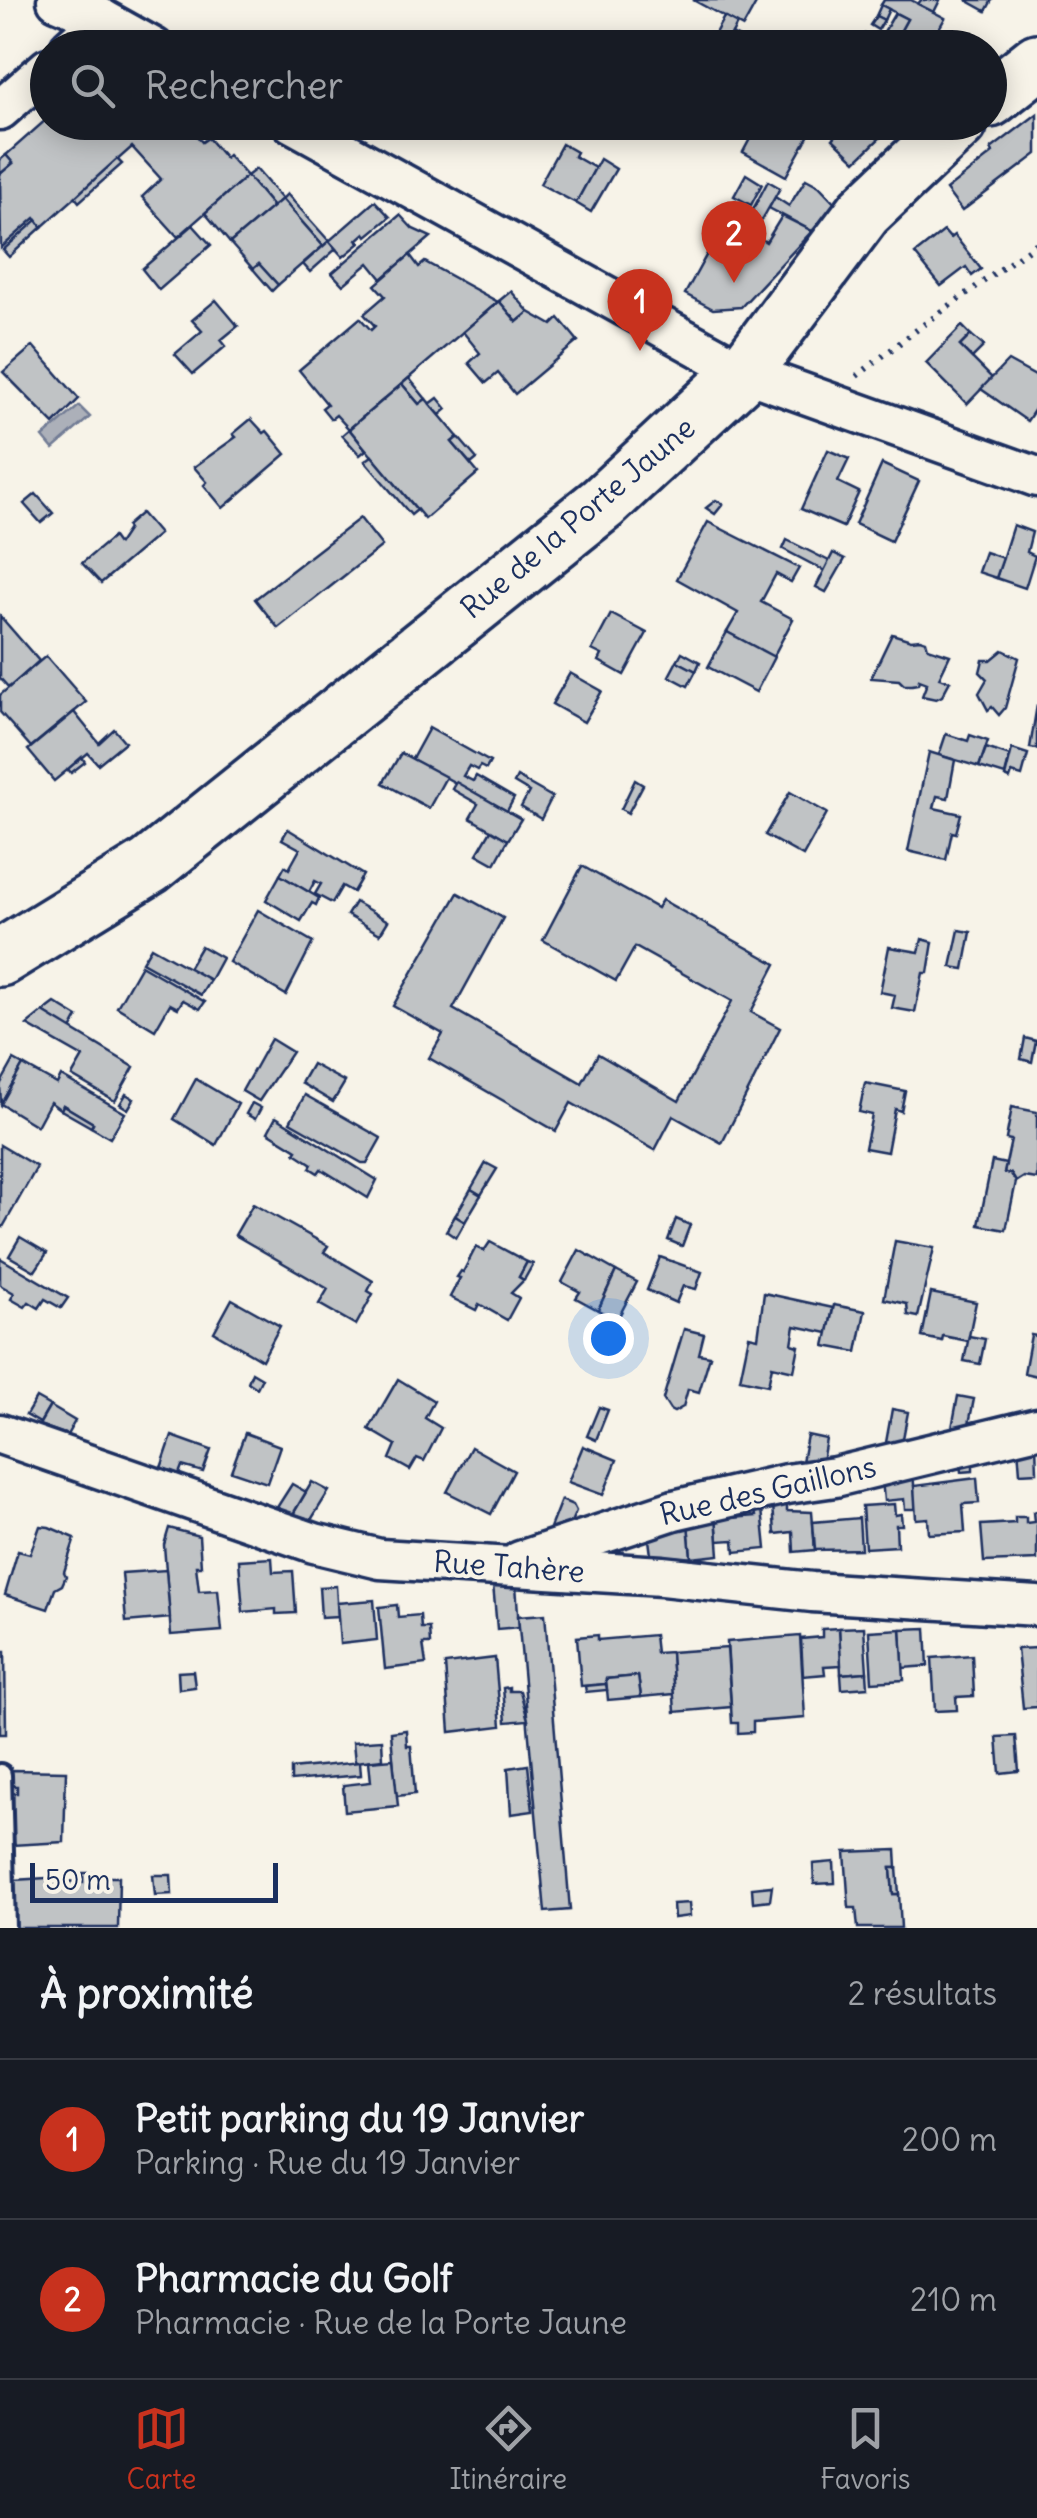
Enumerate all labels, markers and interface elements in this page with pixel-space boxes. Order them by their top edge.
search box [30,30,1007,140]
icon: search [65,58,120,113]
text: Rechercher [145,62,343,109]
pin: 2 [702,200,766,283]
pin: 1 [608,268,672,351]
street label: Rue de la Porte Jaune [452,408,702,626]
your location [583,1313,634,1364]
street label: Rue des Gaillons [656,1447,880,1533]
street label: Rue Tahère [432,1542,586,1590]
scale bar [30,1858,278,1902]
text: 50 m [45,1862,111,1898]
text: À proximité [40,1967,253,2019]
text: 2 résultats [848,1973,997,2014]
text: Petit parking du 19 Janvier [135,2095,584,2142]
text: 1 [66,2119,79,2160]
text: 200 m [902,2119,997,2160]
text: Parking · Rue du 19 Janvier [135,2142,520,2183]
text: Pharmacie du Golf [135,2255,453,2302]
text: 2 [64,2279,81,2320]
text: 210 m [910,2279,997,2320]
text: Pharmacie · Rue de la Porte Jaune [135,2302,627,2343]
tab: Carte [127,2401,196,2497]
tab: Itinéraire [449,2401,567,2497]
tab: Favoris [820,2401,910,2497]

